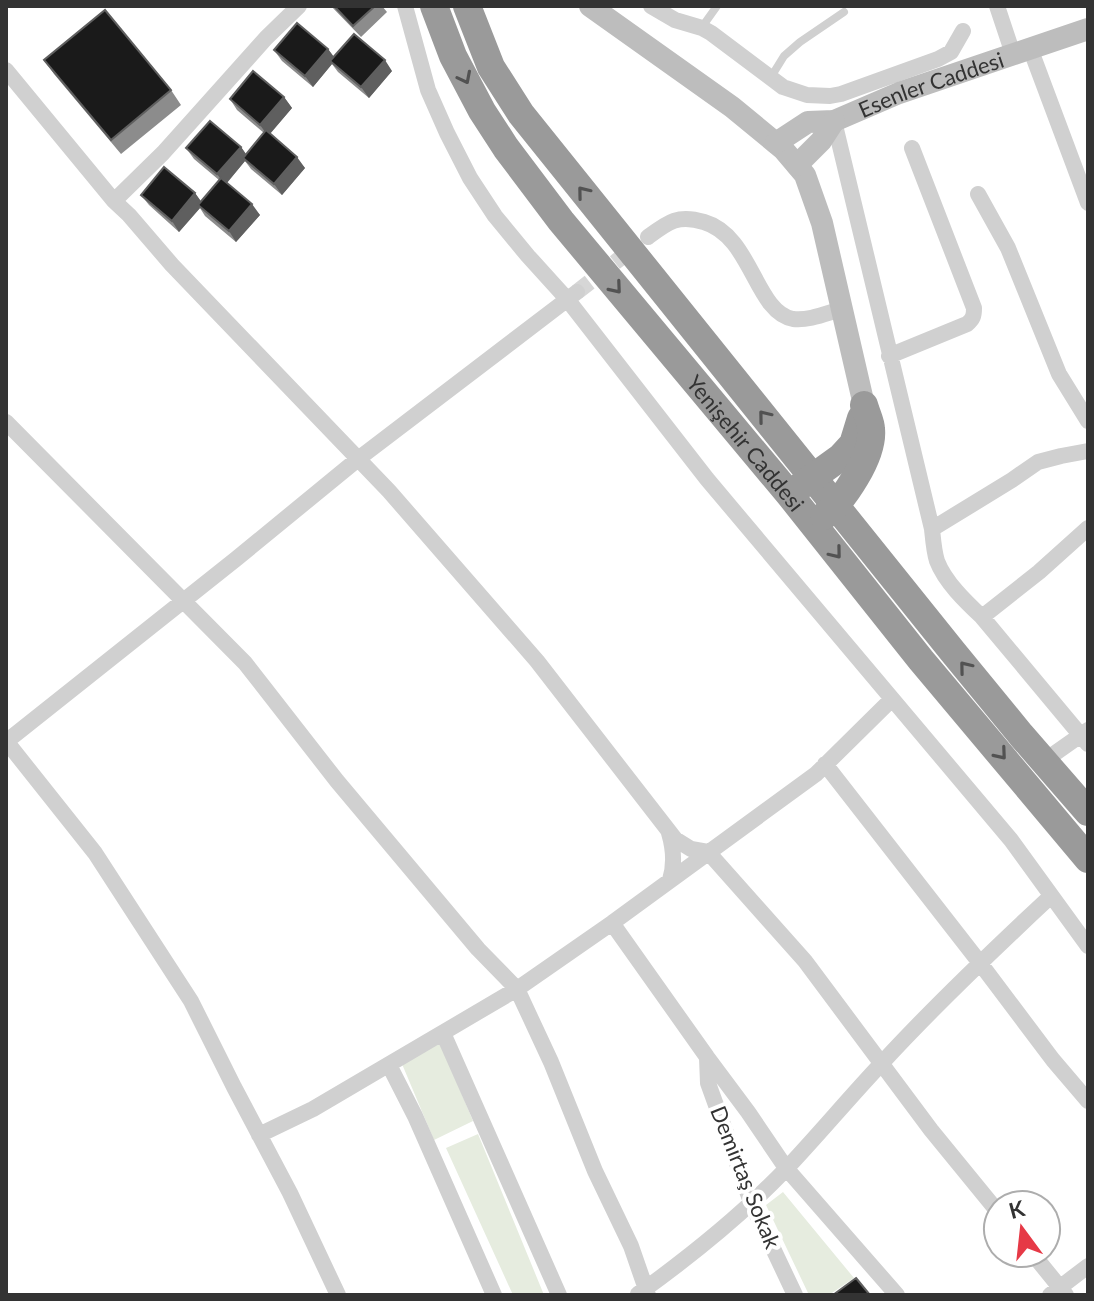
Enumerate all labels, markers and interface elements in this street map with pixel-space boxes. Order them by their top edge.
street label: Esenler Caddesi [854,45,1007,123]
one-way arrow [455,69,470,84]
one-way arrow [578,186,593,201]
one-way arrow [606,279,621,293]
street label: Yenişehir Caddesi [682,369,811,516]
one-way arrow [759,410,774,425]
one-way arrow [826,544,840,559]
one-way arrow [960,662,975,676]
one-way arrow [991,745,1005,759]
street label: Demirtaş Sokak [705,1102,787,1253]
north arrow [982,1189,1062,1269]
text: K [1006,1194,1028,1224]

